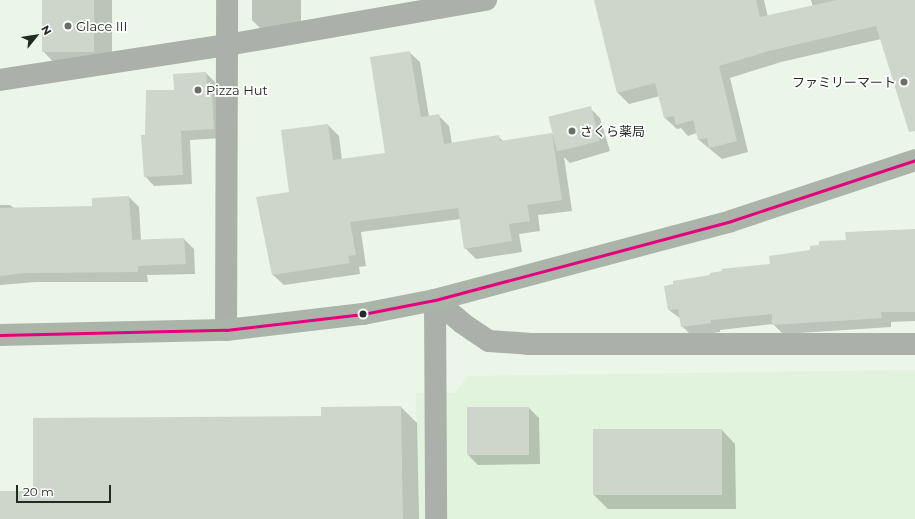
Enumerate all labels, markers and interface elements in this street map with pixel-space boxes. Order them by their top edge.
north arrow [16,16,56,56]
place label: Glace III [76,18,127,34]
marker: Glace III [63,21,73,31]
text: N [38,23,55,37]
place label: ファミリーマート [792,74,896,90]
marker: ファミリーマート [899,77,909,87]
place label: Pizza Hut [206,82,268,98]
marker: Pizza Hut [193,85,203,95]
place label: さくら薬局 [580,123,645,139]
marker: さくら薬局 [567,126,577,136]
unlabelled marker [358,309,368,319]
scale bar [18,477,113,503]
text: 20 m [23,484,54,499]

